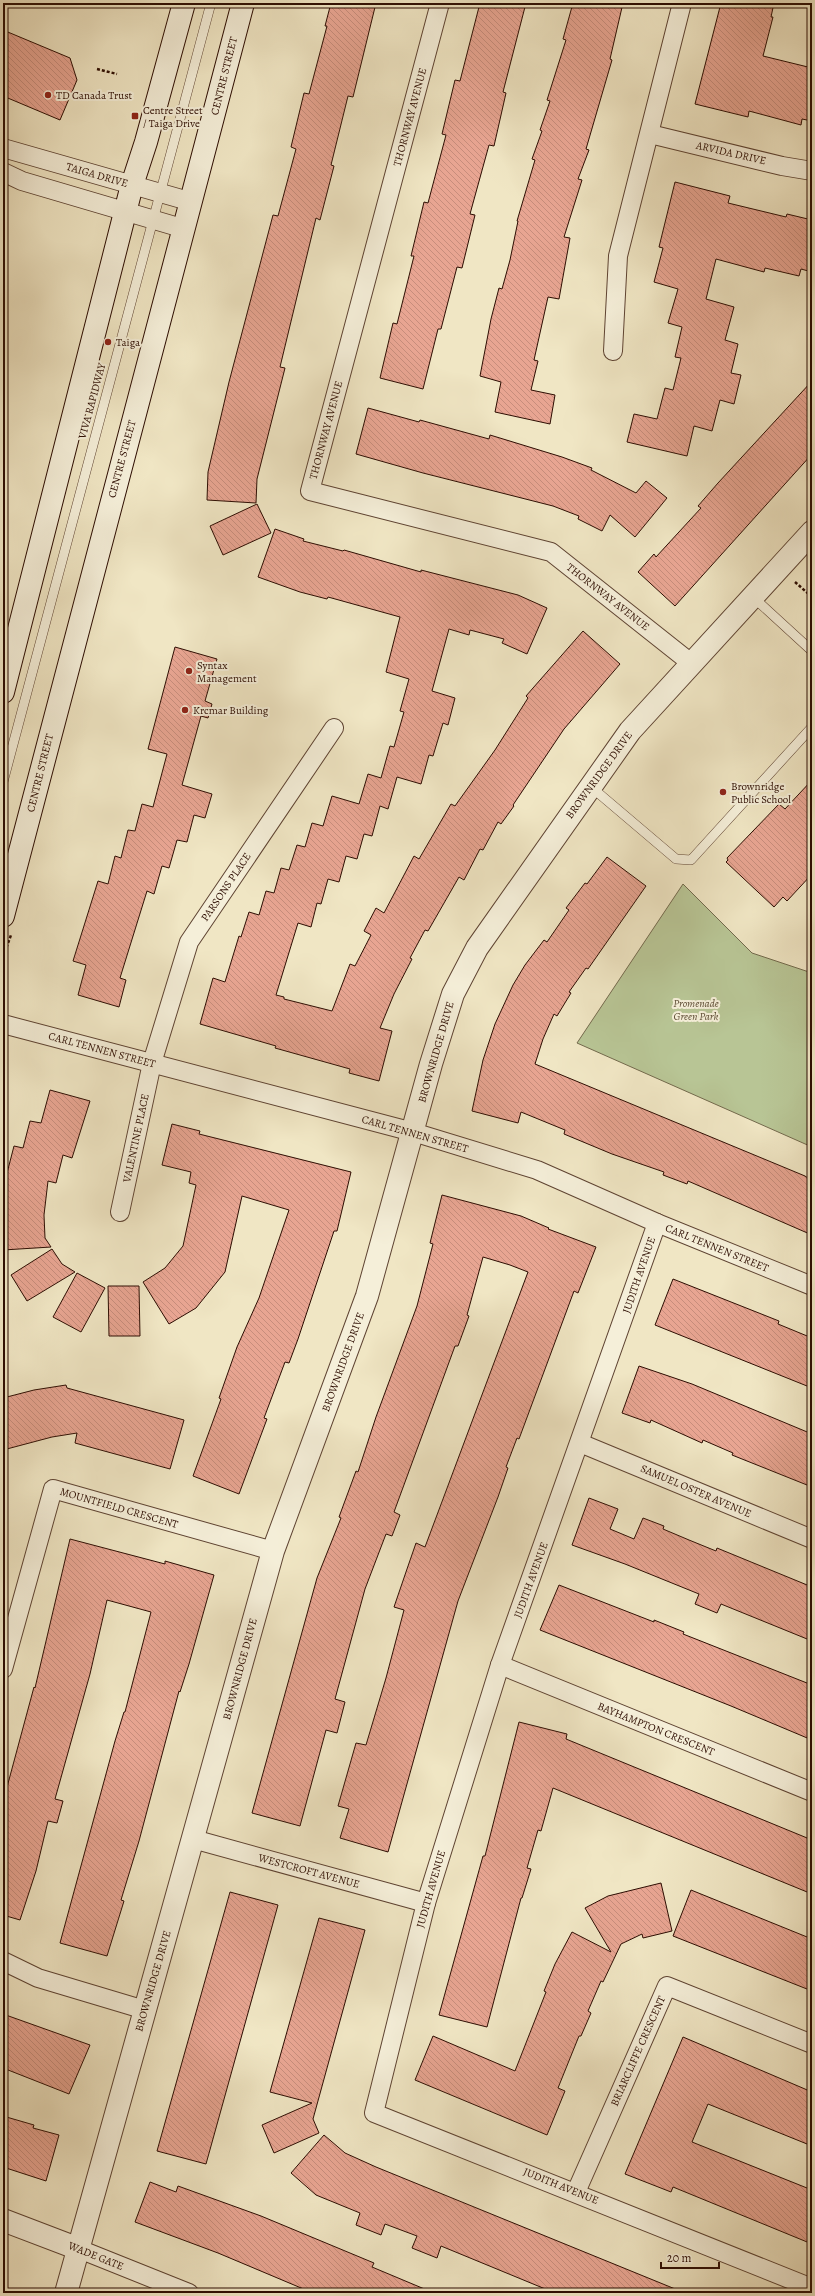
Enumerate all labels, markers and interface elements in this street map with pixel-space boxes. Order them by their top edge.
street label: CENTRE STREET [207,35,241,117]
street label: THORNWAY AVENUE [390,66,430,168]
place label: TD Canada Trust [56,88,133,103]
marker: TD Canada Trust [43,90,53,100]
place label: Centre Street / Taiga Drive [143,103,203,131]
marker: Centre Street / Taiga Drive [130,111,140,121]
street label: ARVIDA DRIVE [694,137,767,168]
street label: TAIGA DRIVE [64,159,130,191]
place label: Taiga [116,335,141,350]
marker: Taiga [103,337,113,347]
street label: VIVA RAPIDWAY [74,360,110,441]
street label: THORNWAY AVENUE [306,379,346,481]
street label: CENTRE STREET [104,418,140,500]
street label: THORNWAY AVENUE [563,560,653,634]
place label: Syntax Management [197,658,257,686]
marker: Syntax Management [184,666,194,676]
place label: Krcmar Building [193,703,269,718]
marker: Krcmar Building [180,705,190,715]
street label: BROWNRIDGE DRIVE [562,728,636,822]
street label: CENTRE STREET [23,732,57,814]
place label: Brownridge Public School [731,779,791,807]
marker: Brownridge Public School [718,787,728,797]
street label: PARSONS PLACE [197,850,255,924]
park label: Promenade Green Park [673,996,719,1024]
street label: BROWNRIDGE DRIVE [414,1000,458,1104]
street label: CARL TENNEN STREET [47,1028,157,1072]
street label: VALENTINE PLACE [119,1092,153,1185]
street label: CARL TENNEN STREET [360,1112,470,1156]
street label: CARL TENNEN STREET [663,1220,771,1276]
street label: JUDITH AVENUE [619,1235,659,1315]
street label: BROWNRIDGE DRIVE [318,1310,368,1414]
street label: SAMUEL OSTER AVENUE [638,1461,754,1521]
street label: MOUNTFIELD CRESCENT [58,1484,180,1532]
street label: JUDITH AVENUE [510,1540,552,1620]
street label: BROWNRIDGE DRIVE [219,1616,261,1722]
street label: BAYHAMPTON CRESCENT [595,1699,717,1759]
street label: JUDITH AVENUE [413,1848,449,1930]
street label: WESTCROFT AVENUE [256,1850,361,1892]
street label: BROWNRIDGE DRIVE [131,1929,175,2033]
street label: BRIARCLIFFE CRESCENT [607,1993,669,2109]
street label: JUDITH AVENUE [521,2164,601,2208]
street label: WADE GATE [65,2238,126,2274]
scale bar [661,2244,719,2270]
text: 20 m [667,2250,691,2266]

